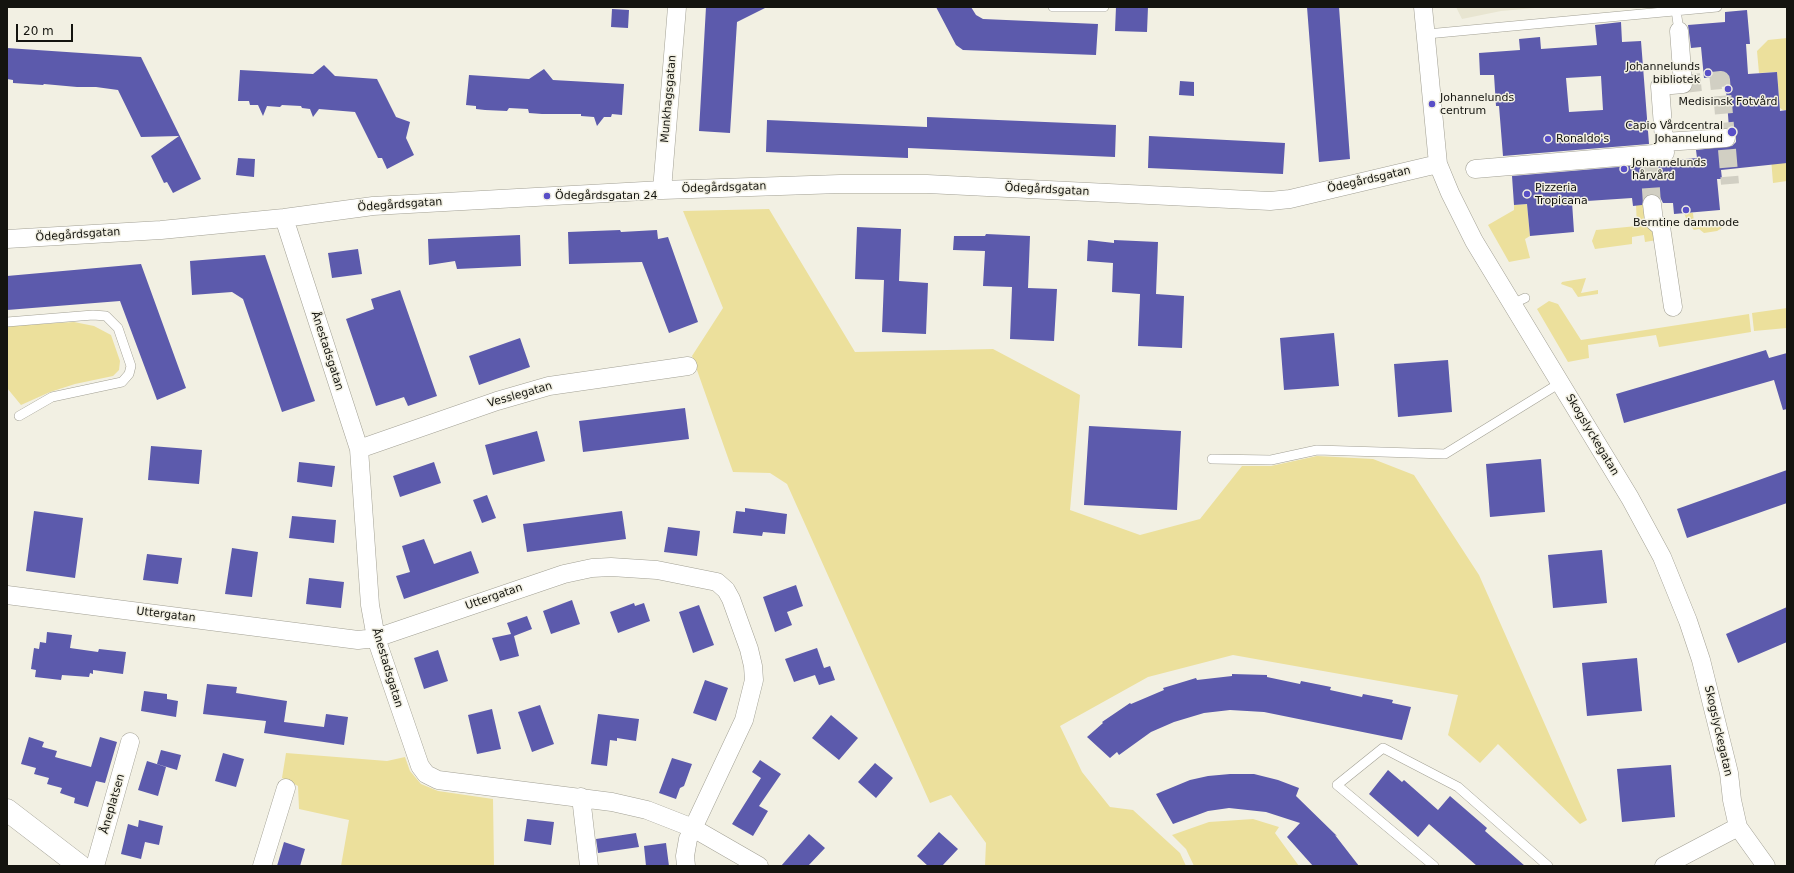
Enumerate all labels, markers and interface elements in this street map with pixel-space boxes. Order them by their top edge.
scale bar [18,16,75,42]
text: 20 m [23,24,54,38]
street label: Munkhagsgatan [659,55,679,143]
place label: Johannelunds bibliotek [1626,60,1700,86]
marker: Johannelunds bibliotek [1703,68,1713,78]
marker: Medisinsk Fotvård [1723,84,1733,94]
place label: Johannelunds centrum [1440,91,1514,117]
place label: Medisinsk Fotvård [1678,95,1778,109]
marker: Johannelunds centrum [1427,99,1437,109]
place label: Capio Vårdcentral Johannelund [1625,119,1723,145]
marker: Capio Vårdcentral Johannelund [1726,126,1738,138]
place label: Ronaldo's [1556,132,1609,146]
marker: Ronaldo's [1543,134,1553,144]
place label: Johannelunds hårvård [1632,156,1706,182]
street label: Ödegårdsgatan [1326,164,1412,196]
marker: Johannelunds hårvård [1619,164,1629,174]
street label: Ödegårdsgatan [681,180,767,196]
street label: Ödegårdsgatan [1004,181,1090,199]
place label: Pizzeria Tropicana [1535,181,1588,207]
place label: Ödegårdsgatan 24 [555,189,657,203]
marker: Pizzeria Tropicana [1522,189,1532,199]
marker: Ödegårdsgatan 24 [542,191,552,201]
street label: Ödegårdsgatan [357,195,443,215]
marker: Berntine dammode [1681,205,1691,215]
place label: Berntine dammode [1633,216,1739,230]
street label: Ödegårdsgatan [35,225,121,245]
street label: Ånestadsgatan [308,310,346,392]
street label: Vesslegatan [486,379,554,411]
street label: Skogslyckegatan [1563,392,1621,478]
street label: Uttergatan [464,581,524,613]
street label: Uttergatan [136,605,196,625]
street label: Ånestadsgatan [369,627,405,709]
street label: Skogslyckegatan [1701,684,1735,778]
street label: Åneplatsen [98,772,128,836]

